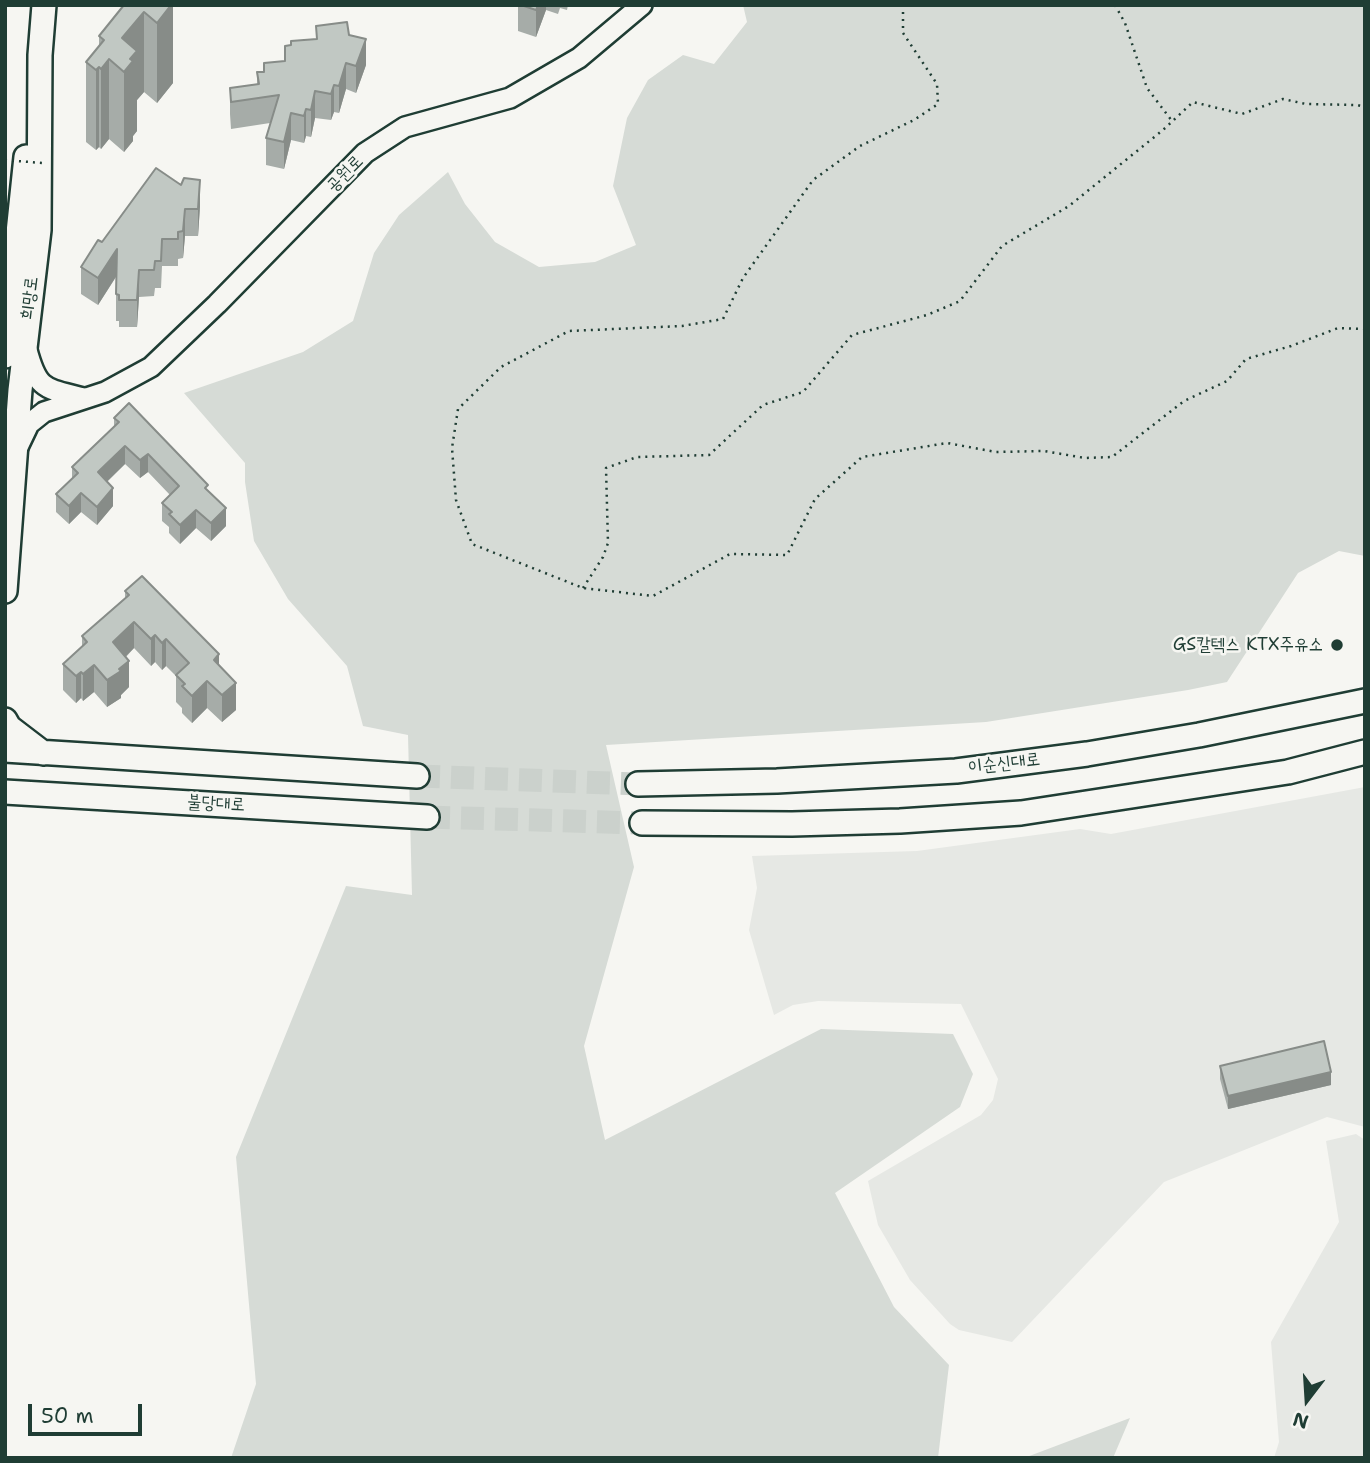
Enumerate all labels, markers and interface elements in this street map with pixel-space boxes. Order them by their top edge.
street label: 공원로 [322,151,368,197]
street label: 희망로 [17,275,43,321]
place label: GS칼텍스 KTX주유소 [1173,634,1323,656]
marker: GS칼텍스 KTX주유소 [1329,637,1345,653]
street label: 이순신대로 [967,749,1041,779]
street label: 불당대로 [187,792,245,816]
north arrow [1272,1365,1342,1435]
scale bar [32,1390,145,1434]
text: 50 m [41,1402,94,1430]
text: N [1290,1406,1312,1435]

